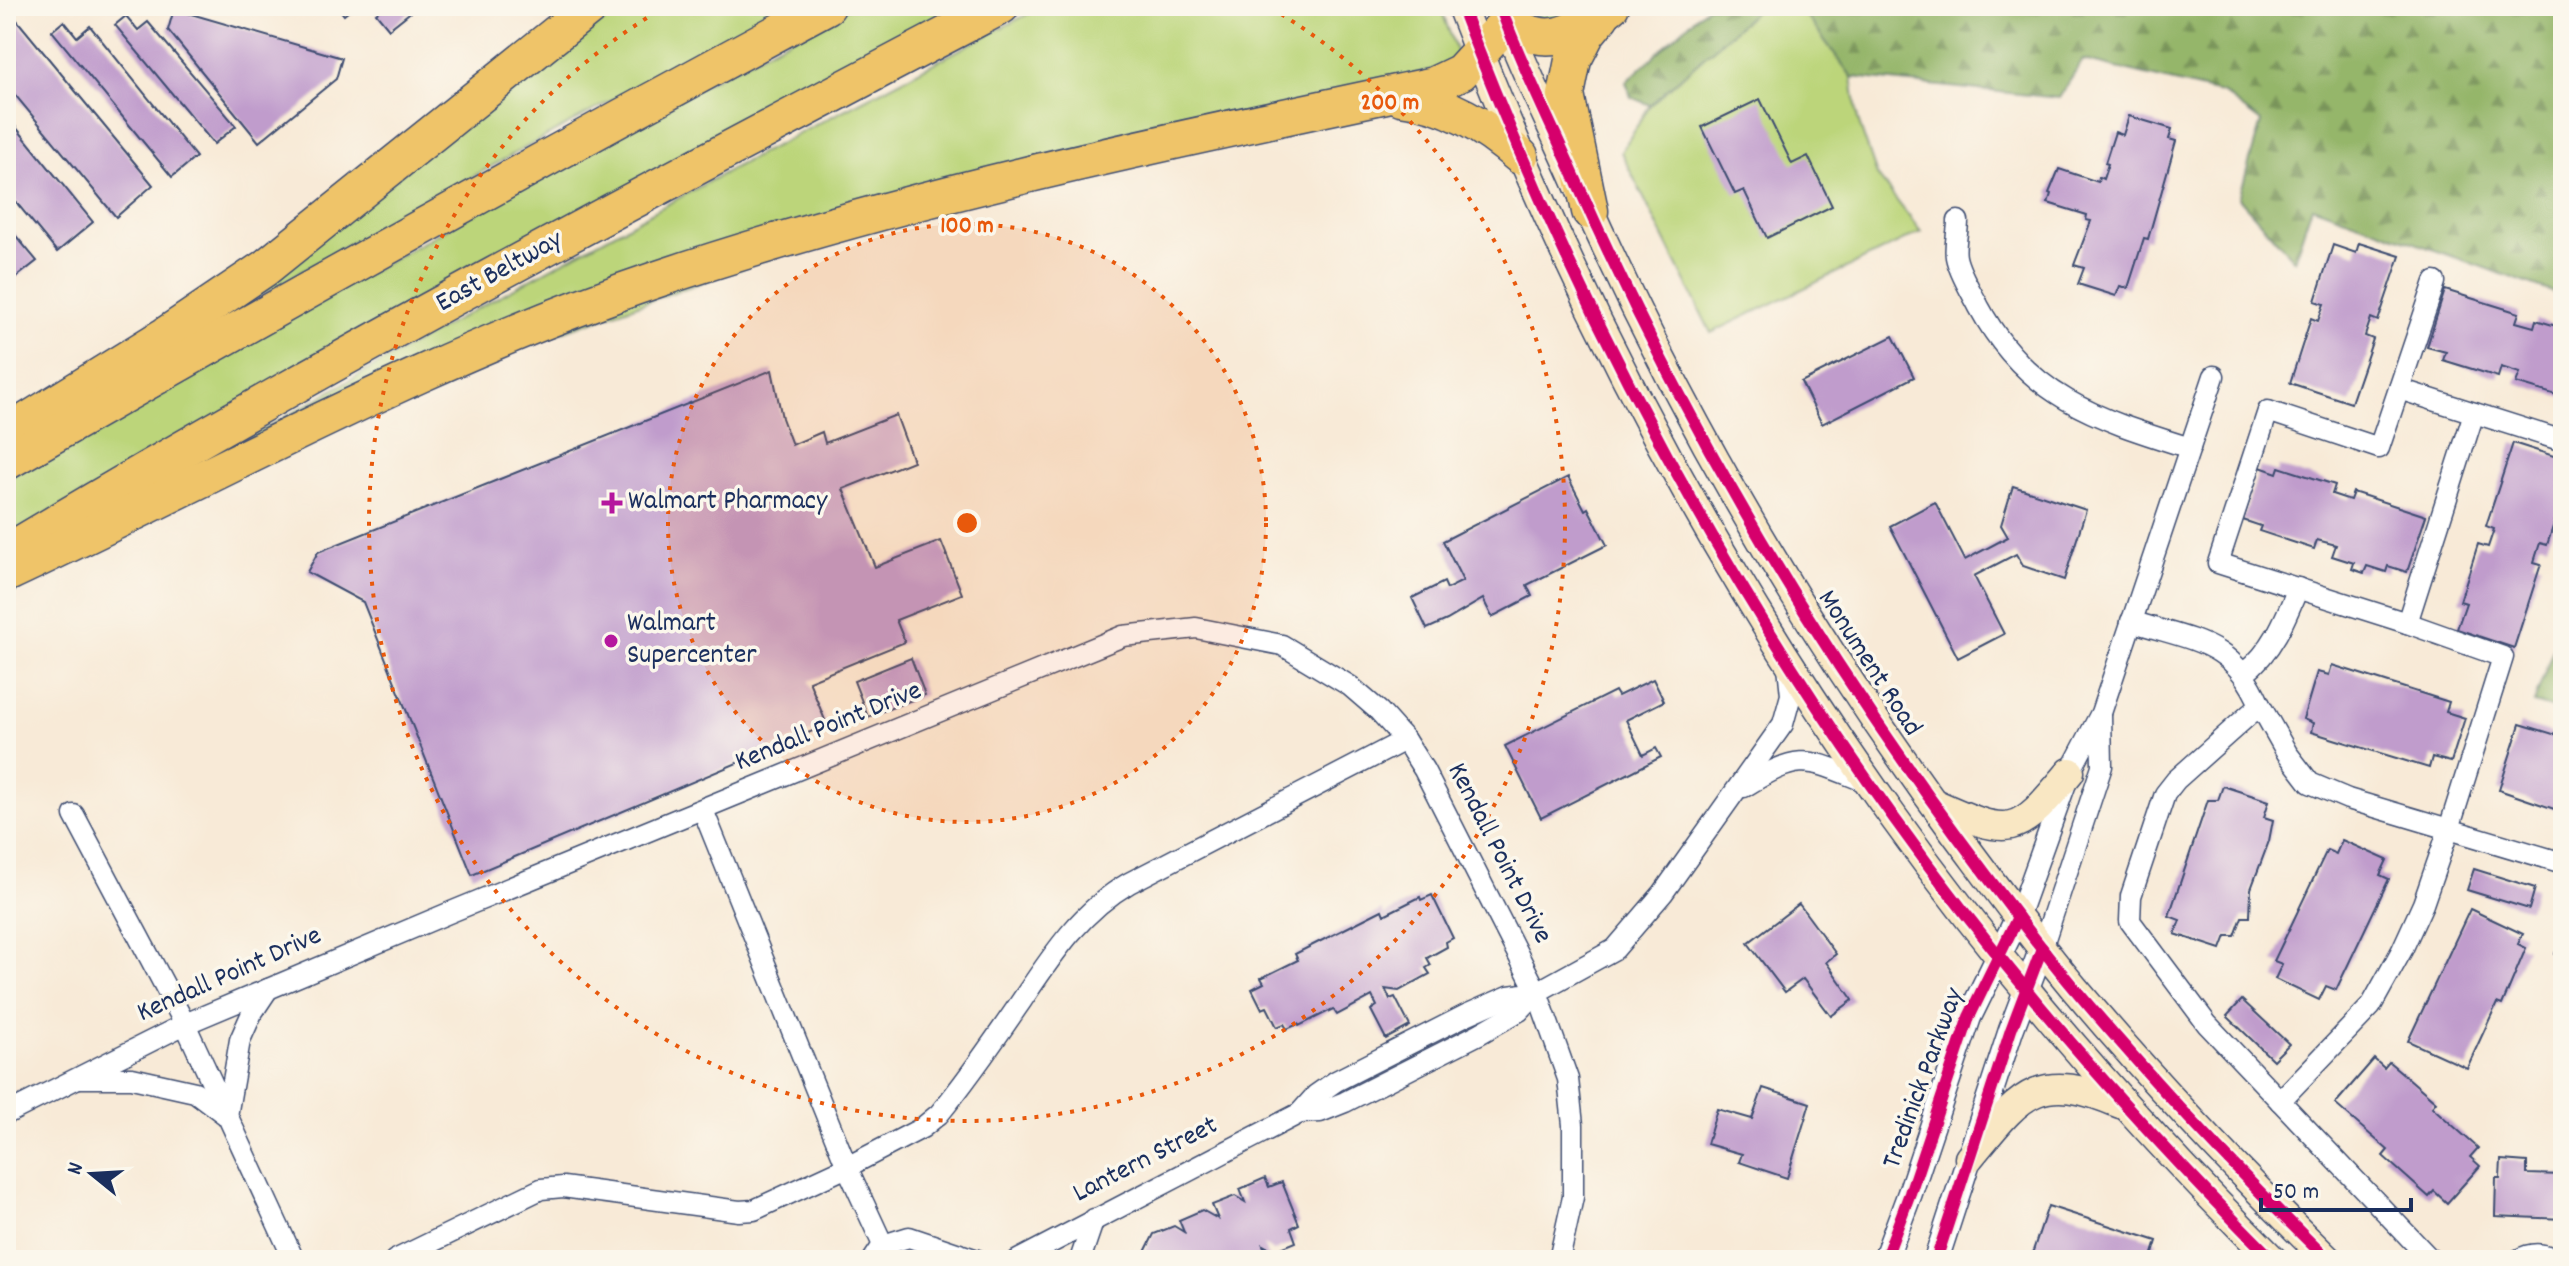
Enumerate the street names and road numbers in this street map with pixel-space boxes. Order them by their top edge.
street label: East Beltway [429,221,571,324]
street label: Monument Road [1806,583,1930,745]
street label: Kendall Point Drive [730,672,928,784]
street label: Kendall Point Drive [1435,757,1561,951]
street label: Kendall Point Drive [131,917,329,1035]
street label: Tredinick Parkway [1874,982,1976,1175]
street label: Lantern Street [1067,1107,1225,1215]

